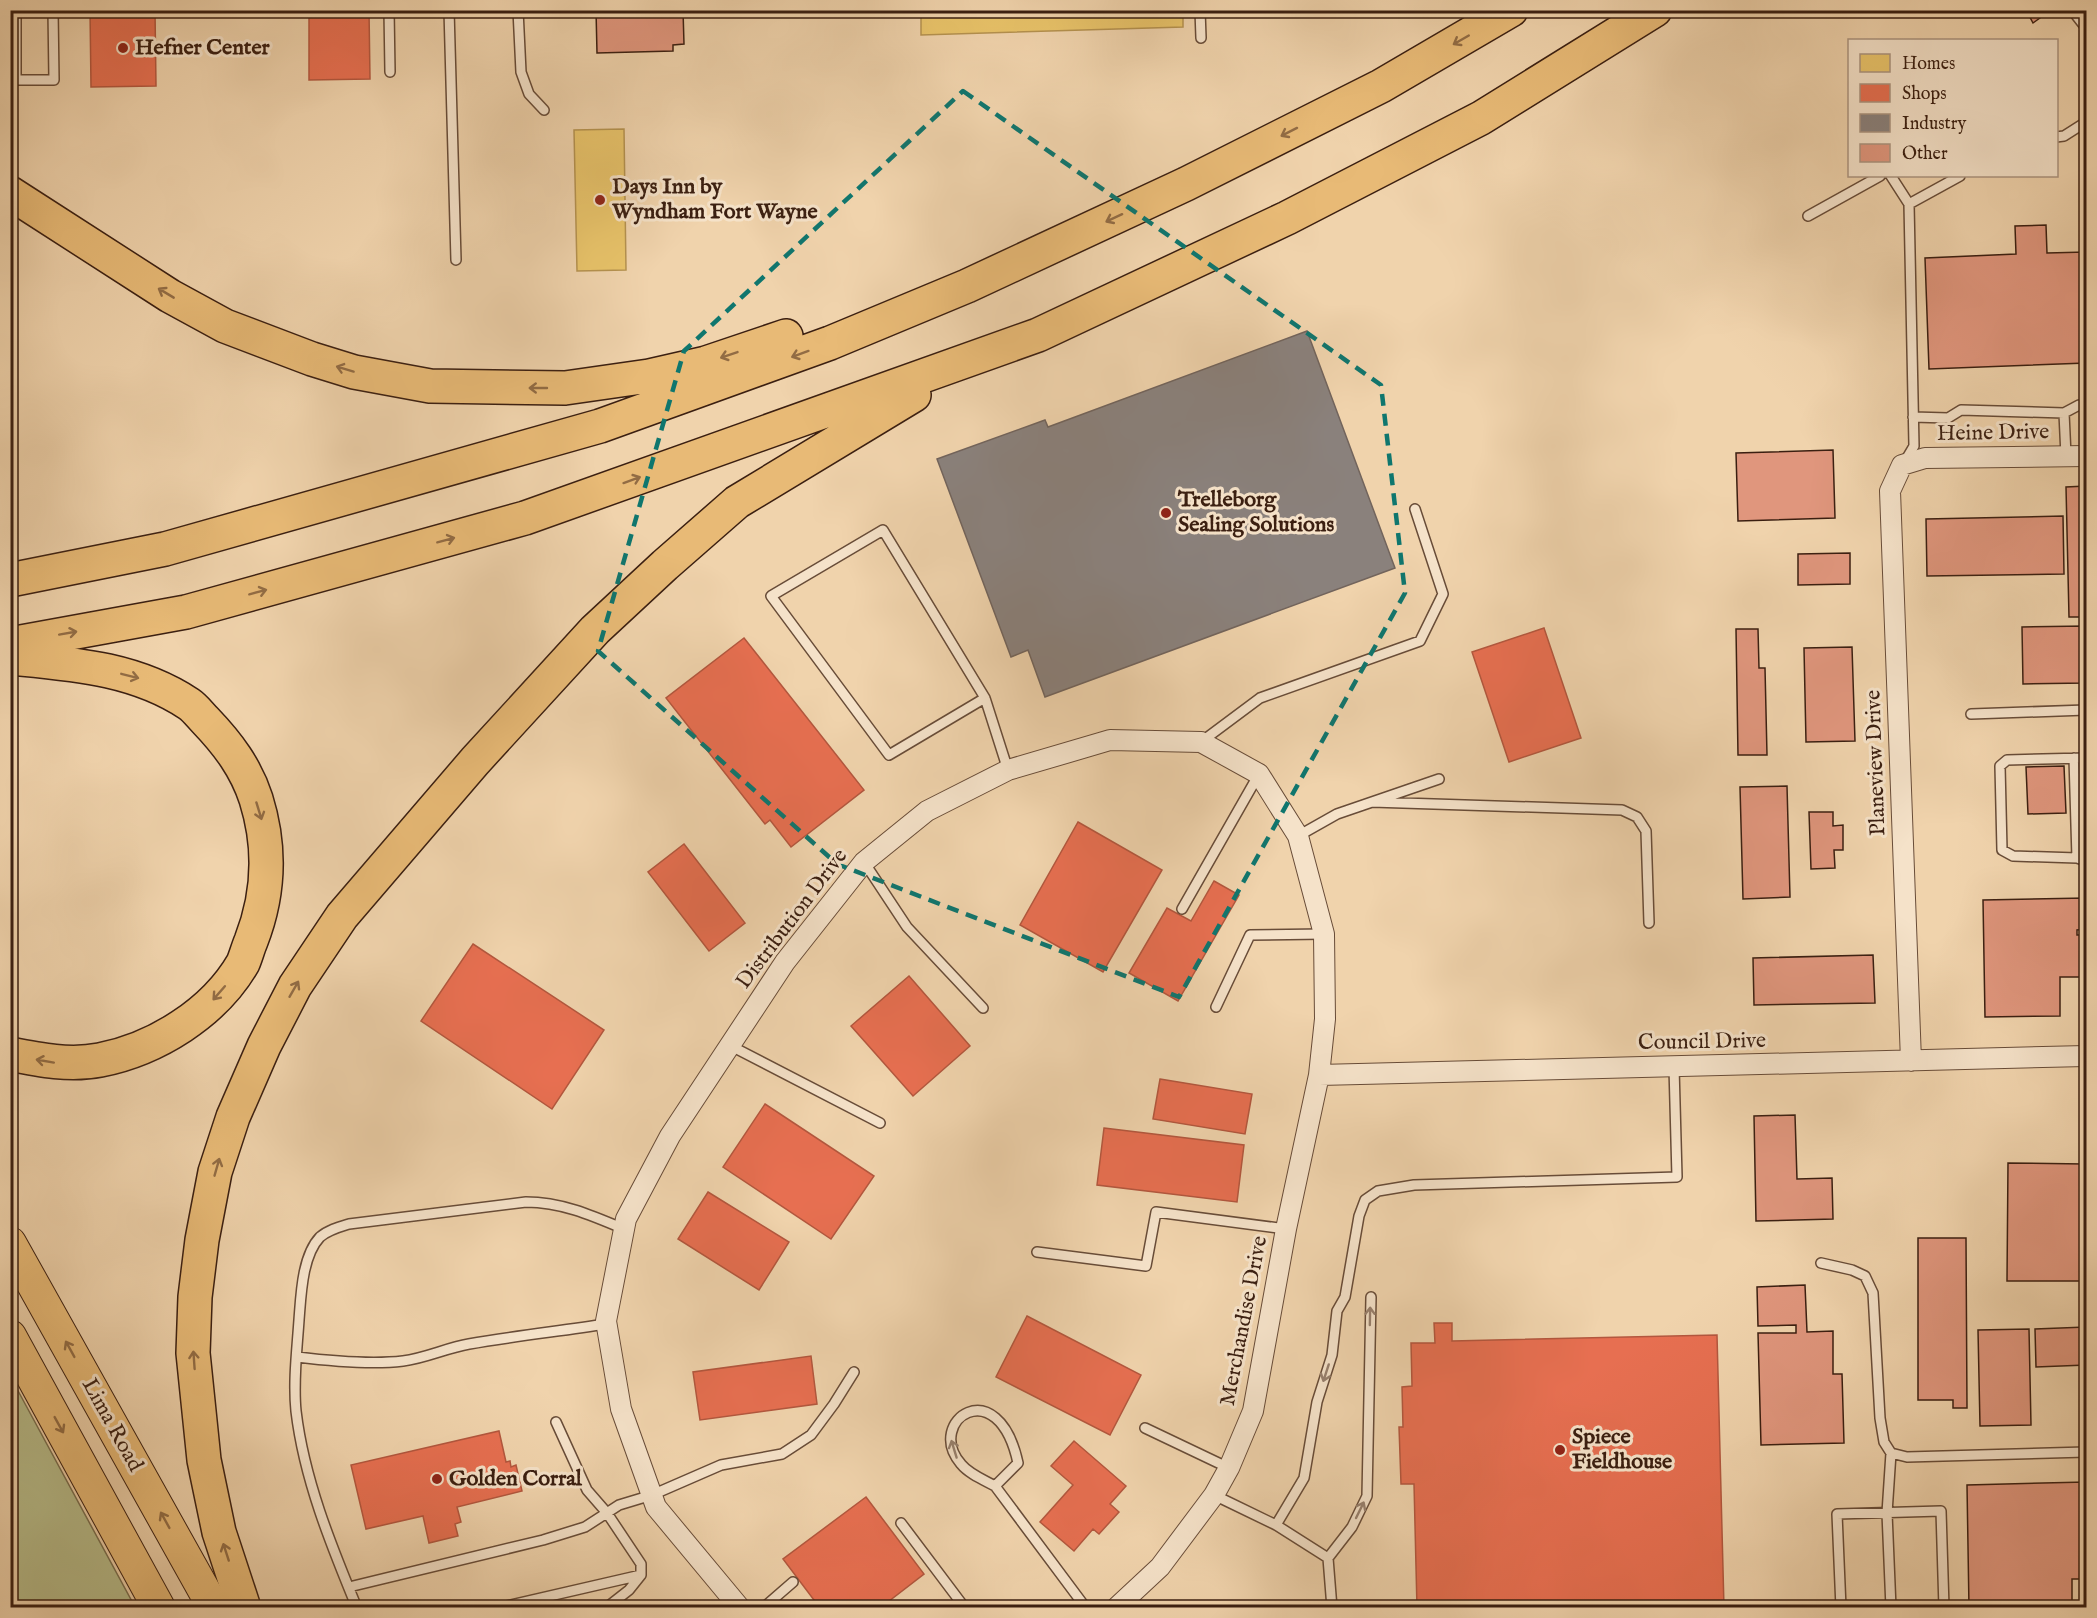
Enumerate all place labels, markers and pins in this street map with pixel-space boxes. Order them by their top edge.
place label: Hefner Center [135,34,271,62]
marker: Hefner Center [116,41,130,55]
place label: Days Inn by Wyndham Fort Wayne [611,173,818,226]
marker: Days Inn by Wyndham Fort Wayne [593,193,607,207]
place label: Trelleborg Sealing Solutions [1177,486,1334,539]
marker: Trelleborg Sealing Solutions [1159,506,1173,520]
place label: Spiece Fieldhouse [1572,1423,1672,1476]
marker: Spiece Fieldhouse [1553,1443,1567,1457]
place label: Golden Corral [449,1465,583,1493]
marker: Golden Corral [430,1472,444,1486]

